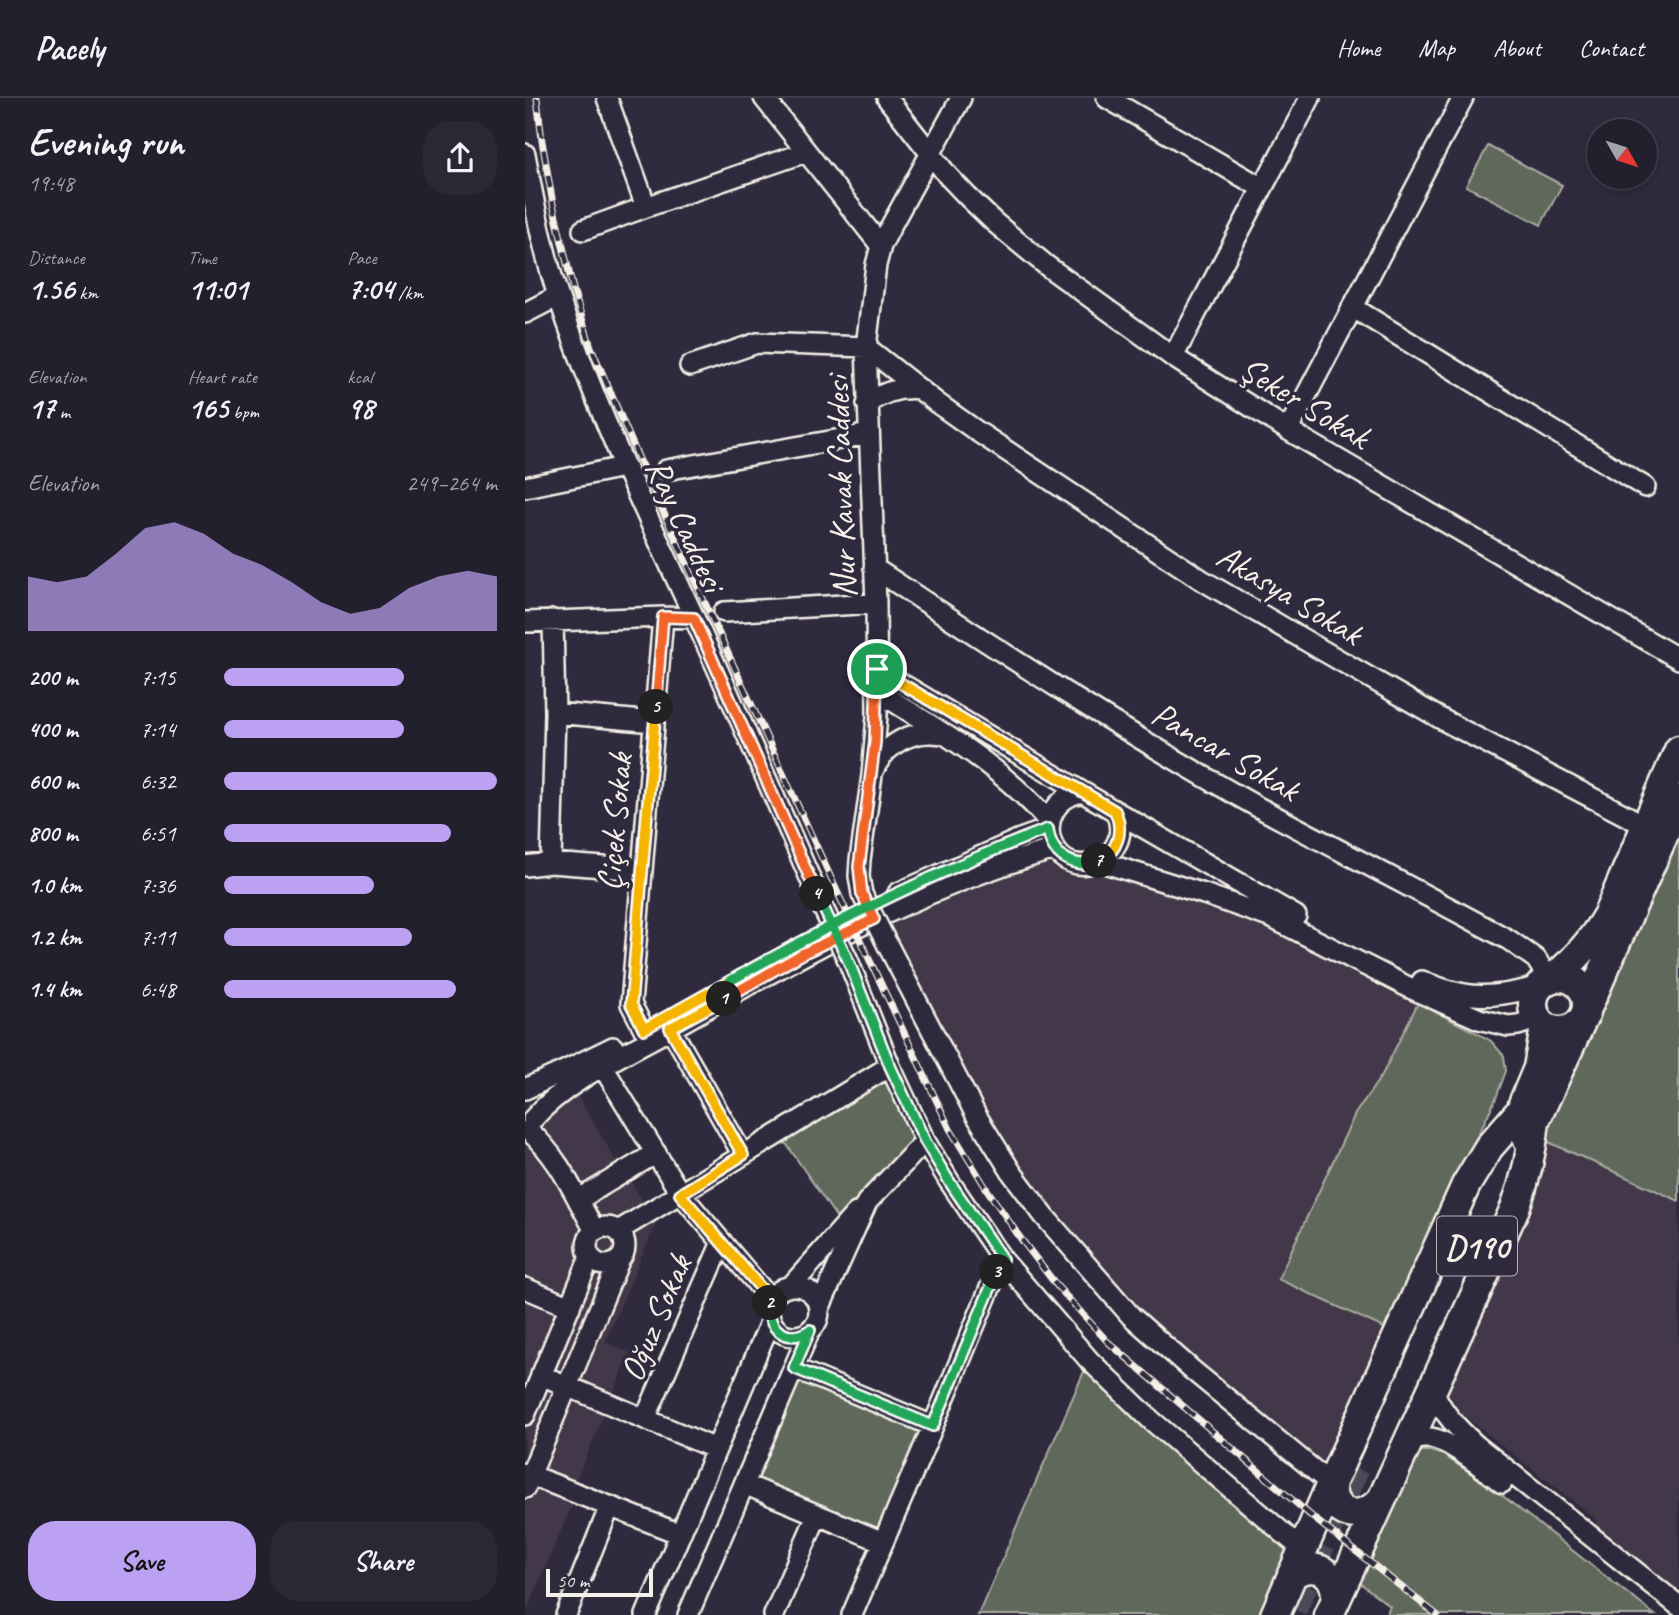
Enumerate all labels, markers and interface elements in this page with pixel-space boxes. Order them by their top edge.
text: Pacely [35,27,104,69]
text: Home [1337,33,1380,63]
text: Map [1418,33,1455,63]
text: About [1493,33,1541,63]
text: Contact [1579,33,1644,63]
text: Evening run [28,119,184,166]
north arrow [1587,119,1657,189]
map controls [1587,119,1657,189]
button: share [423,121,497,195]
text: 19:48 [28,169,74,198]
text: Distance [28,246,85,270]
text: Time [188,246,217,270]
text: Pace [347,246,377,270]
text: 1.56 [28,270,75,308]
text: 11:01 [188,270,248,308]
text: 7:04 [347,270,394,308]
text: km [75,281,98,305]
text: /km [394,281,423,305]
street label: Şeker Sokak [1232,346,1381,460]
text: Elevation [28,365,86,389]
text: Heart rate [188,365,257,389]
text: kcal [347,365,372,389]
street label: Nur Kavak Caddesi [814,371,867,599]
text: 17 [28,389,55,427]
text: 165 [188,389,228,427]
text: 98 [347,389,374,427]
text: m [55,400,70,424]
text: bpm [228,400,259,424]
street label: Ray Caddesi [635,451,738,603]
text: Elevation [28,469,99,498]
text: 249–264 m [406,469,497,498]
street label: Akasya Sokak [1209,533,1373,657]
pin [847,639,907,699]
icon: arrive [858,650,896,688]
text: 200 m [28,663,78,692]
text: 7:15 [140,663,176,692]
pin: 5 [639,690,673,724]
street label: Pancar Sokak [1144,691,1310,813]
text: 5 [651,694,660,718]
text: 400 m [28,715,78,744]
text: 7:14 [140,715,176,744]
street label: Çiçek Sokak [586,749,643,893]
text: 600 m [28,767,78,796]
text: 6:32 [140,767,176,796]
text: 800 m [28,819,78,848]
text: 6:51 [140,819,176,848]
pin: 7 [1081,844,1117,878]
text: 7 [1094,848,1103,872]
text: 1.0 km [28,871,82,900]
text: 7:36 [140,871,176,900]
pin: 4 [799,876,835,912]
text: 4 [812,881,821,905]
text: 1.2 km [28,923,82,952]
text: 7:11 [140,923,176,952]
text: 1.4 km [28,975,82,1004]
text: 6:48 [140,975,176,1004]
pin: 1 [707,982,741,1016]
text: 1 [719,986,728,1010]
road number: D190 [1437,1216,1517,1276]
street label: Oğuz Sokak [609,1246,703,1388]
pin: 3 [979,1254,1015,1290]
text: 3 [992,1259,1001,1283]
pin: 2 [753,1286,787,1320]
text: 2 [765,1290,774,1314]
button: Save [28,1521,256,1601]
button: Share [270,1521,497,1601]
scale bar [546,1566,653,1598]
text: 50 m [557,1569,589,1593]

